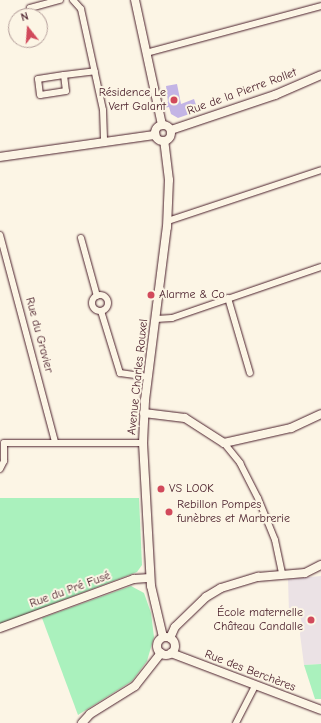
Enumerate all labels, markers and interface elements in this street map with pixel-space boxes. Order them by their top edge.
north arrow [8,8,48,48]
text: N [19,10,30,24]
street label: Rue de la Pierre Rollet [185,66,299,118]
place label: Résidence Le Vert Galant [99,86,166,114]
marker: Résidence Le Vert Galant [169,95,179,105]
place label: Alarme & Co [159,288,225,302]
marker: Alarme & Co [146,290,156,300]
street label: Rue du Gravier [22,296,56,374]
street label: Avenue Charles Rouxel [125,318,151,436]
place label: VS LOOK [169,482,214,496]
marker: VS LOOK [156,484,166,494]
place label: Rebillon Pompes funèbres et Marbrerie [177,498,290,526]
marker: Rebillon Pompes funèbres et Marbrerie [164,507,174,517]
street label: Rue du Pré Fusé [28,569,112,611]
place label: École maternelle Château Candalle [214,606,303,634]
marker: École maternelle Château Candalle [306,615,316,625]
street label: Rue des Berchères [202,647,298,695]

